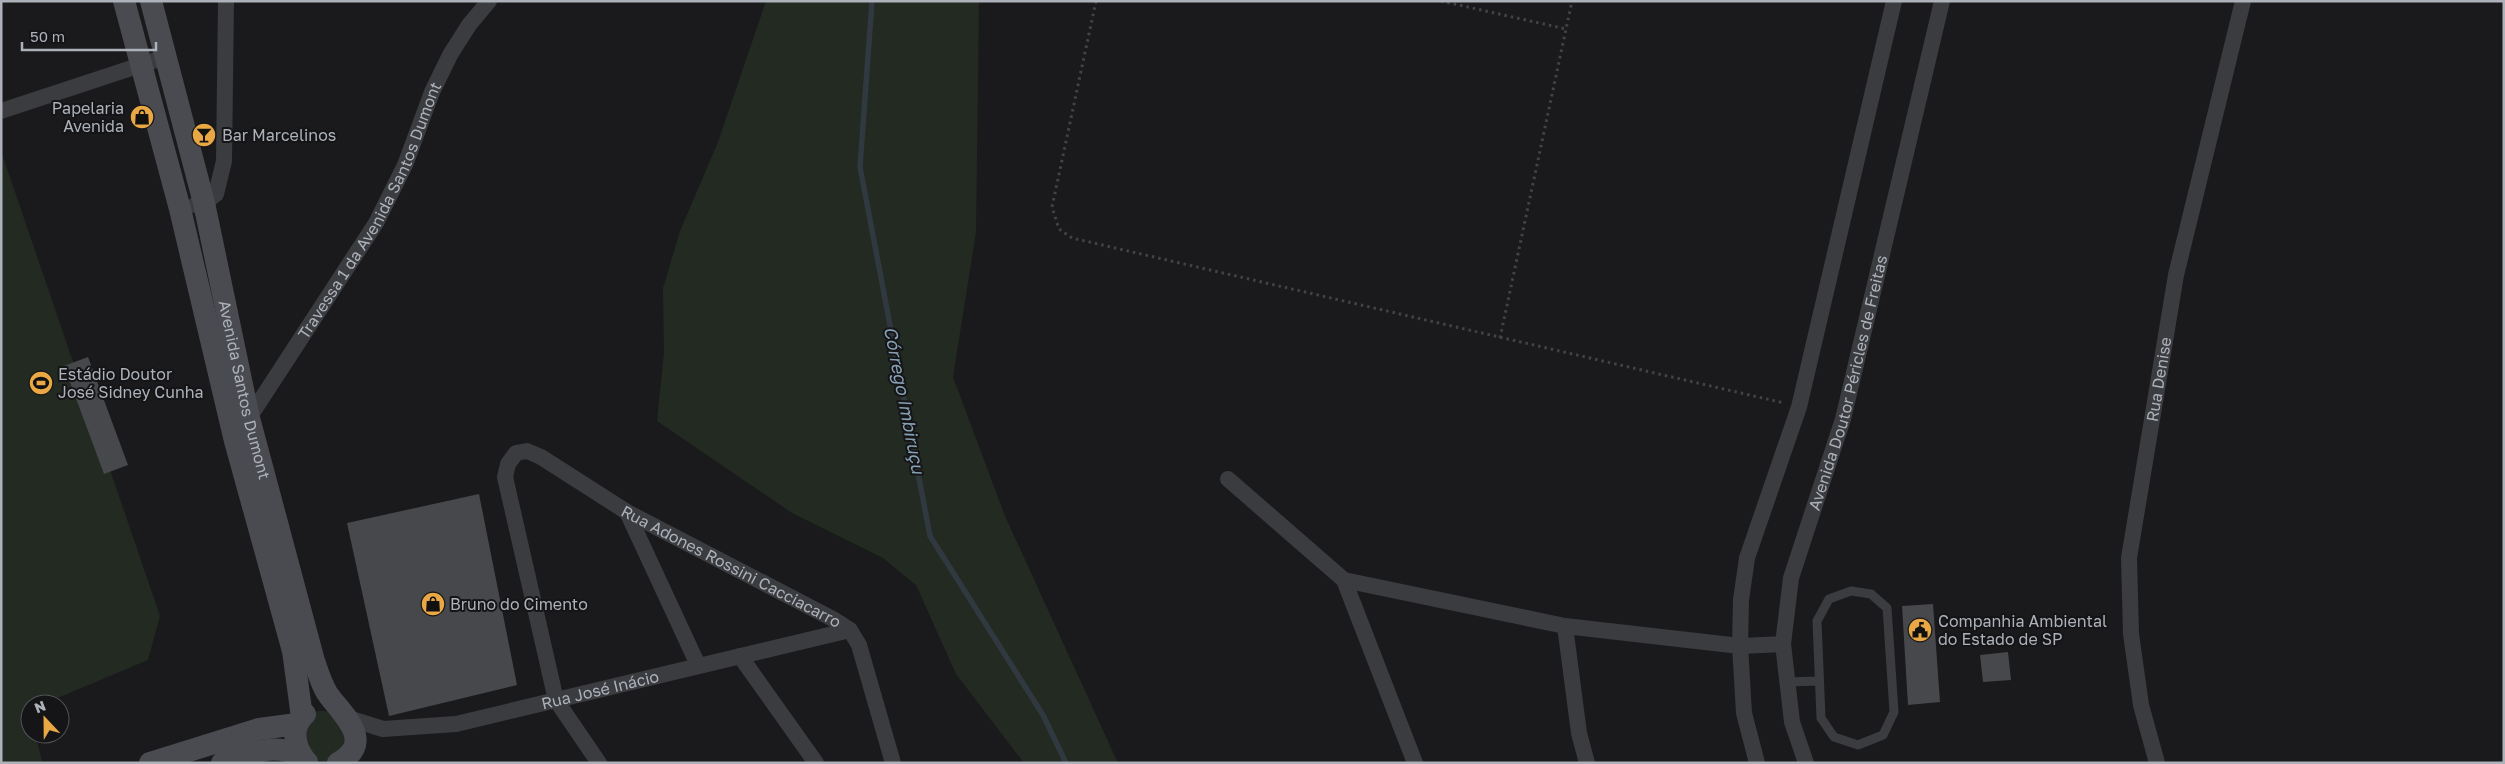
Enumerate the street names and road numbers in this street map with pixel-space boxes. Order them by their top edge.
street label: Travessa 1 da Avenida Santos Dumont [293,79,445,343]
street label: Avenida Doutor Péricles de Freitas [1804,253,1891,513]
street label: Avenida Santos Dumont [215,299,275,481]
street label: Rua Denise [2142,335,2176,423]
street label: Rua Adones Rossini Cacciacarro [618,501,845,632]
street label: Rua José Inácio [539,666,661,713]

